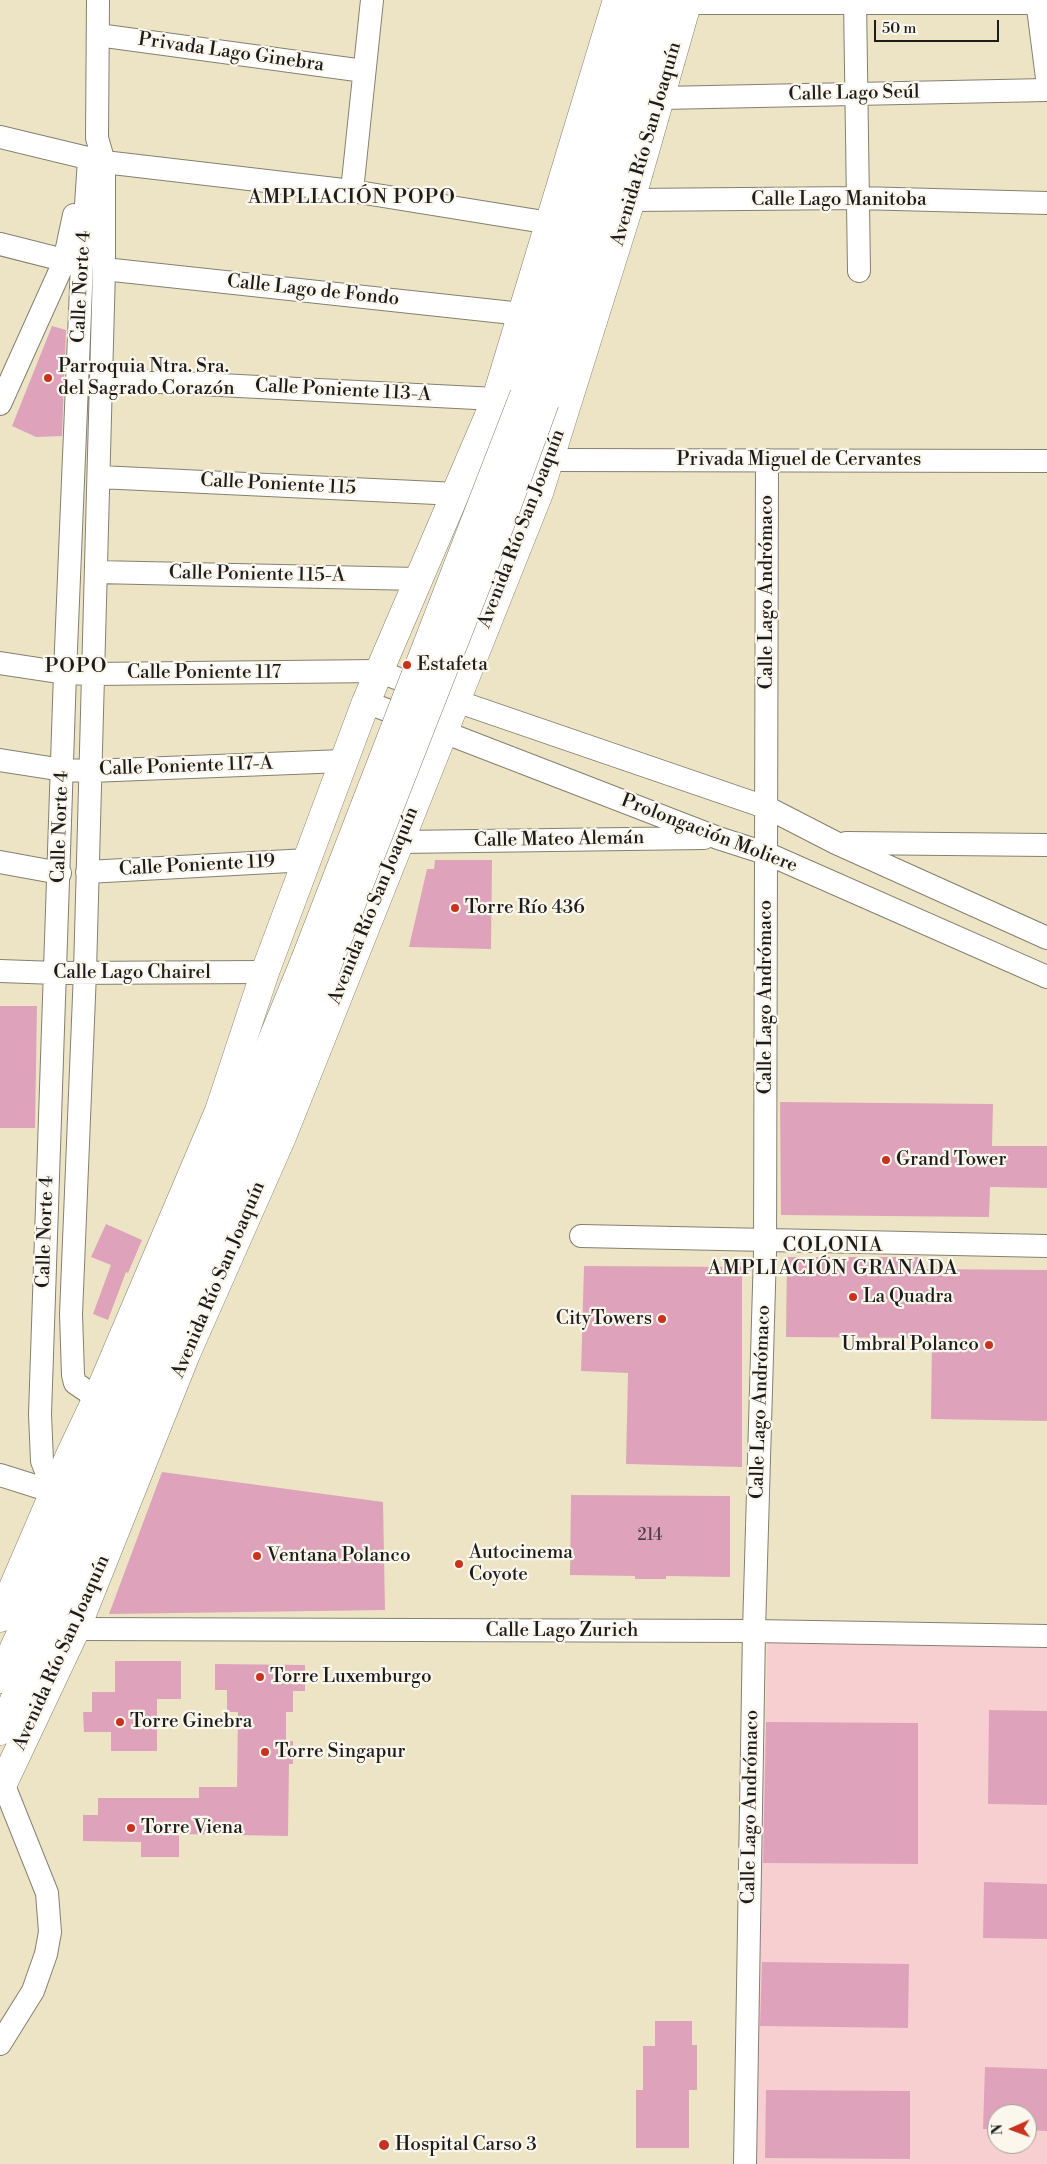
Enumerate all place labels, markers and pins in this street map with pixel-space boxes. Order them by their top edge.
place label: Parroquia Ntra. Sra. del Sagrado Corazón [58,356,234,400]
marker: Parroquia Ntra. Sra. del Sagrado Corazón [42,372,54,384]
place label: Estafeta [417,654,488,676]
marker: Estafeta [401,659,413,671]
place label: Torre Río 436 [465,897,585,919]
marker: Torre Río 436 [449,902,461,914]
place label: Grand Tower [896,1149,1007,1171]
marker: Grand Tower [880,1154,892,1166]
place label: La Quadra [863,1286,953,1308]
marker: La Quadra [847,1291,859,1303]
place label: CityTowers [556,1308,652,1330]
marker: CityTowers [656,1313,668,1325]
place label: Umbral Polanco [841,1334,979,1356]
marker: Umbral Polanco [983,1339,995,1351]
place label: Autocinema Coyote [469,1542,573,1586]
place label: Ventana Polanco [267,1545,411,1567]
marker: Ventana Polanco [251,1550,263,1562]
marker: Autocinema Coyote [453,1558,465,1570]
place label: Torre Luxemburgo [270,1666,432,1688]
marker: Torre Luxemburgo [254,1671,266,1683]
place label: Torre Ginebra [130,1711,252,1733]
marker: Torre Ginebra [114,1716,126,1728]
place label: Torre Singapur [275,1741,405,1763]
marker: Torre Singapur [259,1746,271,1758]
place label: Torre Viena [141,1817,243,1839]
marker: Torre Viena [125,1822,137,1834]
place label: Hospital Carso 3 [395,2134,537,2156]
marker: Hospital Carso 3 [377,2138,391,2152]

